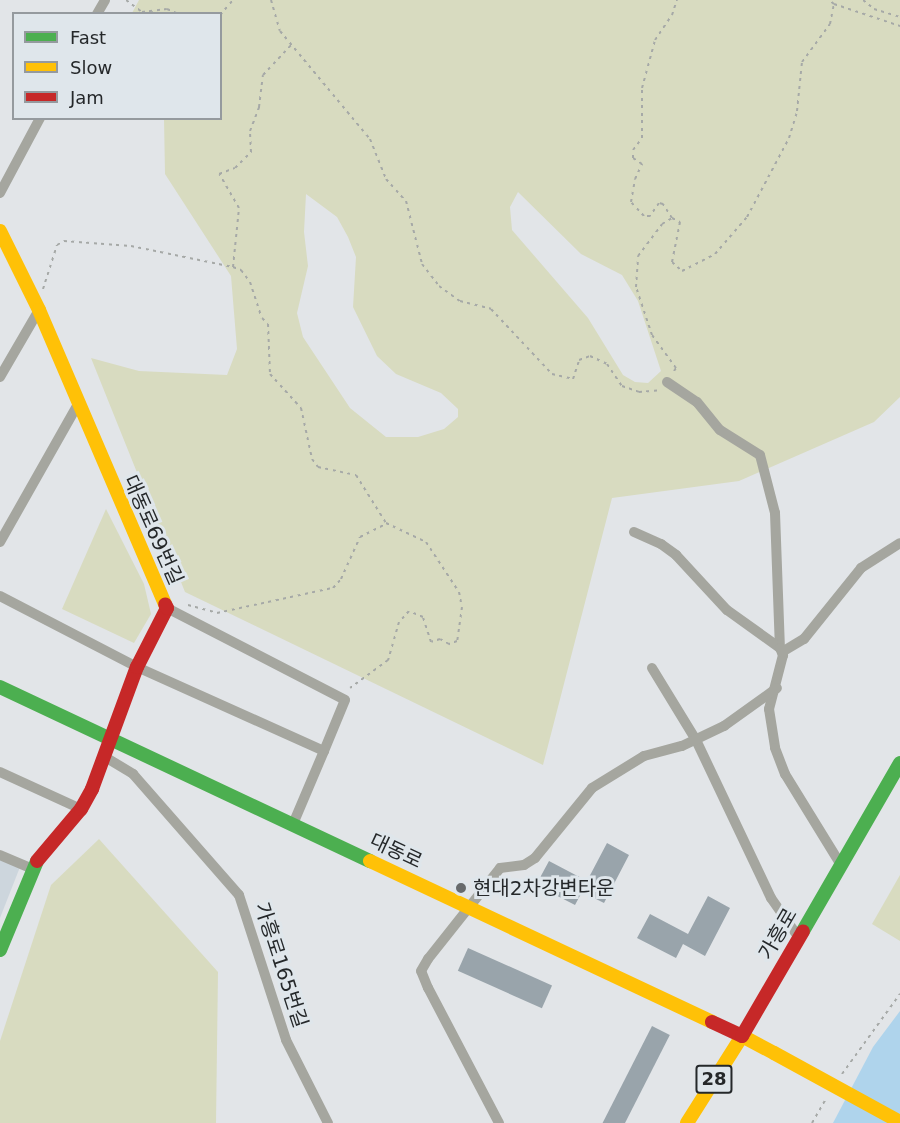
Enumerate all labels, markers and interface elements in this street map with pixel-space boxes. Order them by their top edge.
legend [12,12,222,120]
text: Fast [70,27,106,48]
text: Slow [70,57,112,78]
text: Jam [70,87,104,108]
street label: 대동로69번길 [118,471,188,589]
street label: 대동로 [366,828,426,874]
place label: 현대2차강변타운 [473,876,615,900]
marker: 현대2차강변타운 [454,881,468,895]
street label: 가흥로165번길 [249,899,313,1031]
street label: 가흥로 [754,904,802,964]
road number: 28 [694,1064,734,1094]

